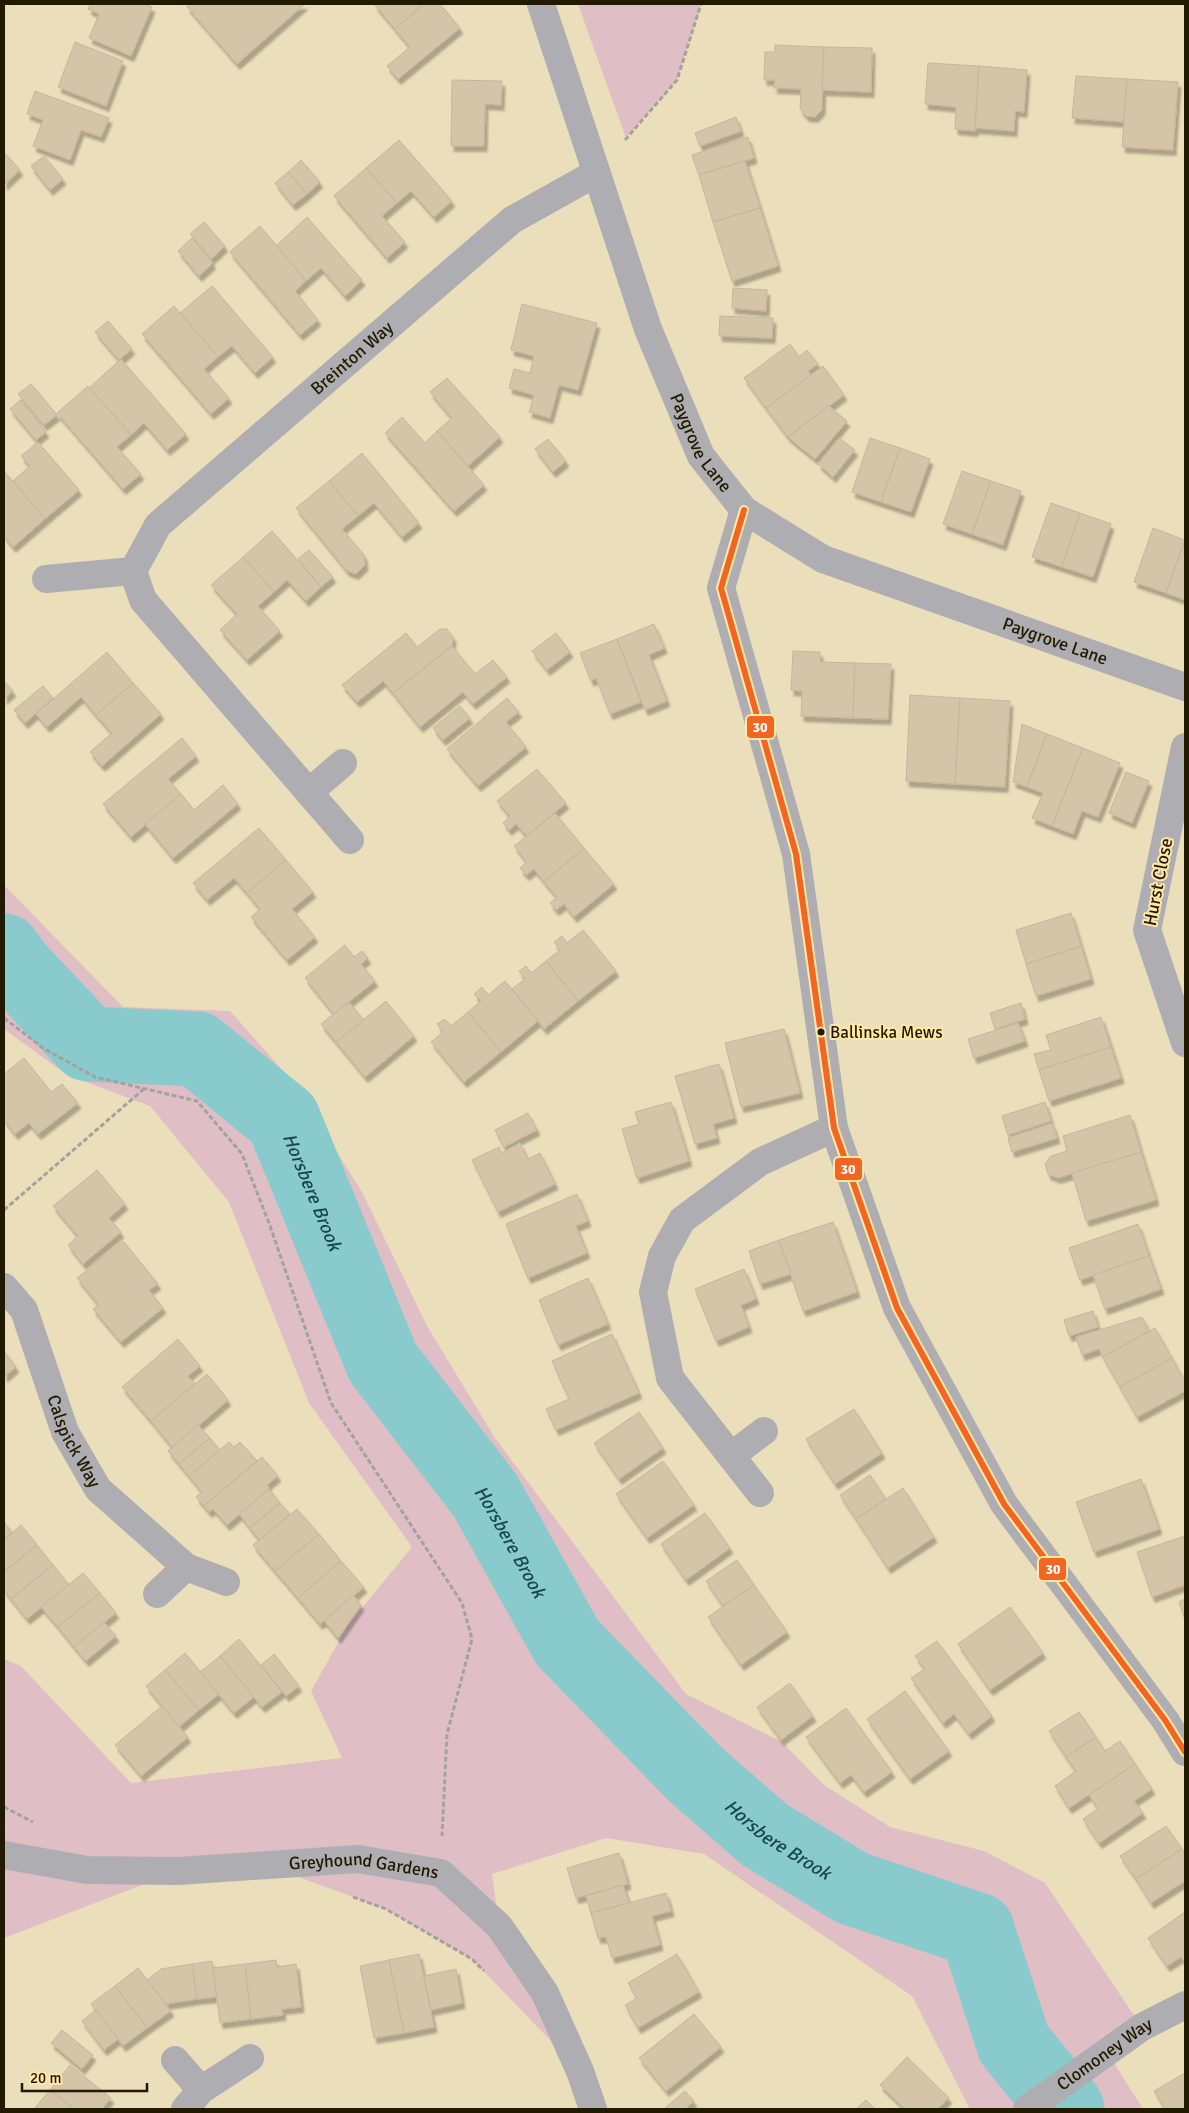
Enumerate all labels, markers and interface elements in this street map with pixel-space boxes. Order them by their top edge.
street label: Breinton Way [306,316,398,399]
street label: Paygrove Lane [665,390,737,497]
street label: Paygrove Lane [1000,612,1111,670]
line badge: 30 [746,715,775,739]
text: 30 [752,719,768,736]
street label: Hurst Close [1139,836,1177,928]
place label: Ballinska Mews [830,1022,943,1043]
marker: Ballinska Mews [816,1027,826,1037]
water label: Horsbere Brook [277,1130,347,1256]
line badge: 30 [834,1157,863,1181]
text: 30 [840,1161,856,1178]
street label: Calspick Way [42,1392,106,1492]
water label: Horsbere Brook [469,1481,552,1604]
line badge: 30 [1038,1557,1067,1581]
text: 30 [1045,1561,1061,1578]
water label: Horsbere Brook [719,1794,836,1886]
street label: Greyhound Gardens [288,1848,441,1883]
street label: Clomoney Way [1052,2012,1156,2095]
scale bar [22,2060,148,2092]
text: 20 m [30,2069,61,2087]

